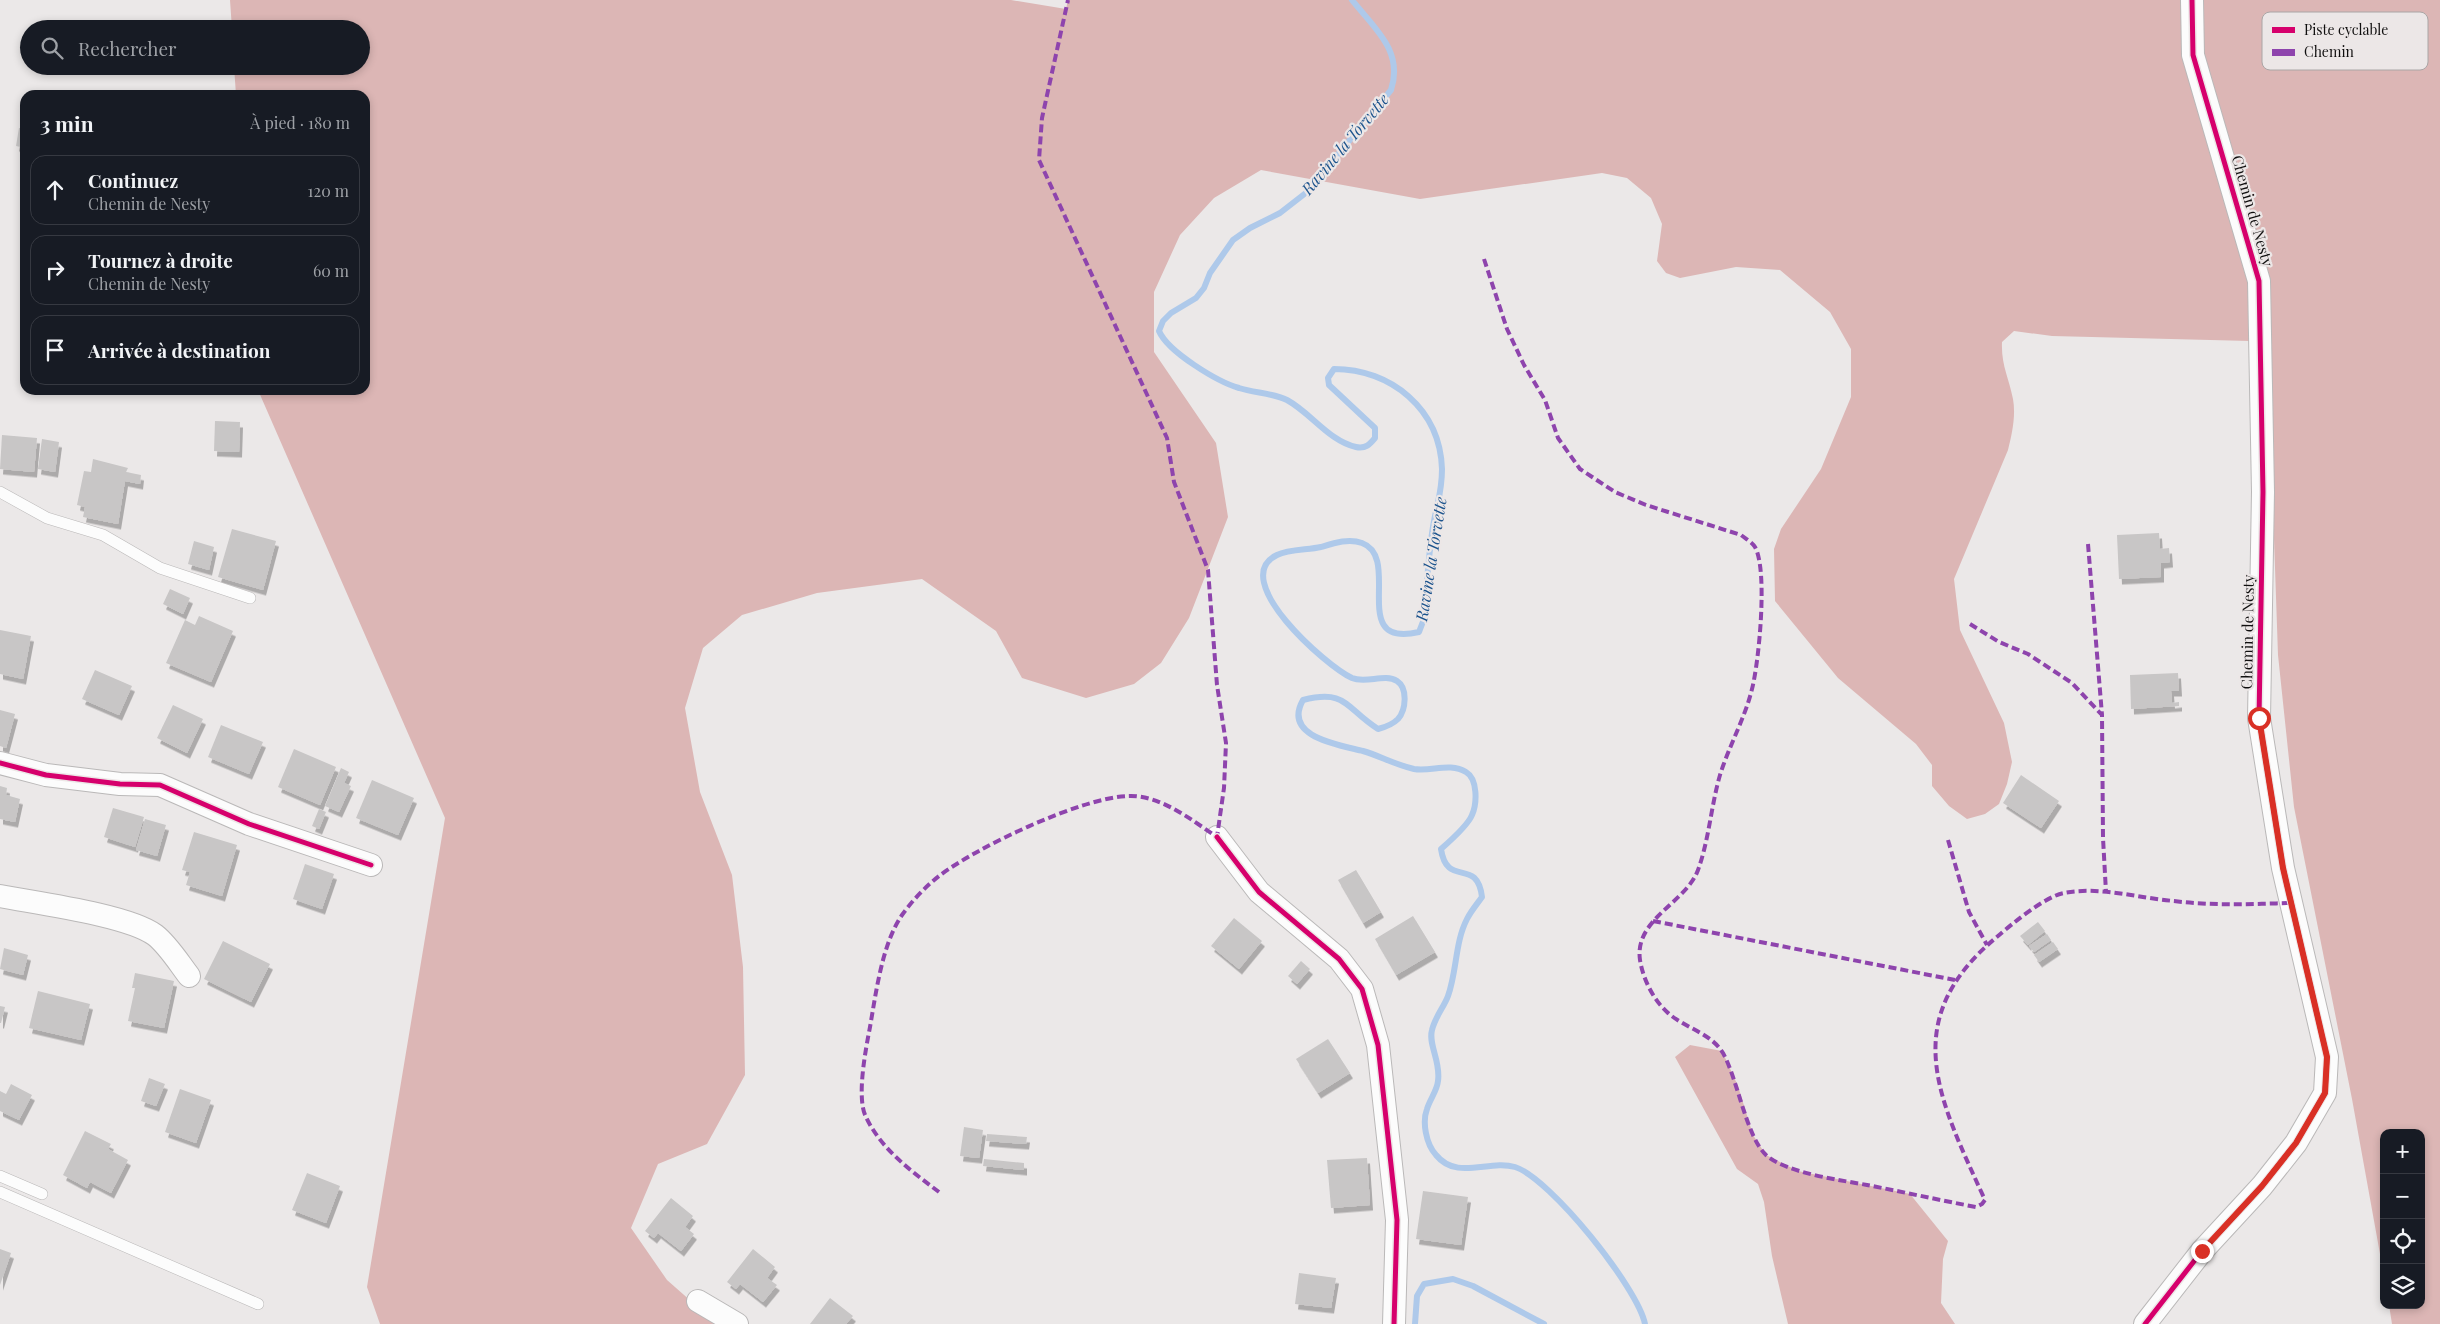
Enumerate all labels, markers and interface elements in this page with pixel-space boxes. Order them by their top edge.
legend [2262,12,2428,70]
search box [20,20,370,75]
text: Piste cyclable [2304,20,2388,39]
icon: search [38,34,66,62]
text: Rechercher [78,35,177,61]
text: Chemin [2304,42,2354,61]
water label: Ravine la Torvette [1296,89,1393,199]
text: 3 min [40,109,94,137]
text: À pied · 180 m [250,112,350,133]
street label: Chemin de Nesty [2228,153,2278,269]
text: Continuez [88,167,178,193]
icon: ahead [41,176,69,204]
text: 120 m [308,180,349,201]
text: Chemin de Nesty [88,193,210,214]
text: Tournez à droite [88,247,233,273]
icon: right [41,256,69,284]
text: 60 m [313,260,349,281]
text: Chemin de Nesty [88,273,210,294]
icon: arrive [41,336,69,364]
text: Arrivée à destination [88,337,270,363]
water label: Ravine la Torvette [1410,495,1451,624]
street label: Chemin de Nesty [2236,574,2258,689]
route start [2248,707,2271,730]
map controls [2380,1129,2425,1309]
button: + [2380,1129,2425,1174]
button: − [2380,1174,2425,1219]
button: locate [2380,1219,2425,1264]
route end [2191,1240,2214,1263]
button: layers [2380,1264,2425,1309]

